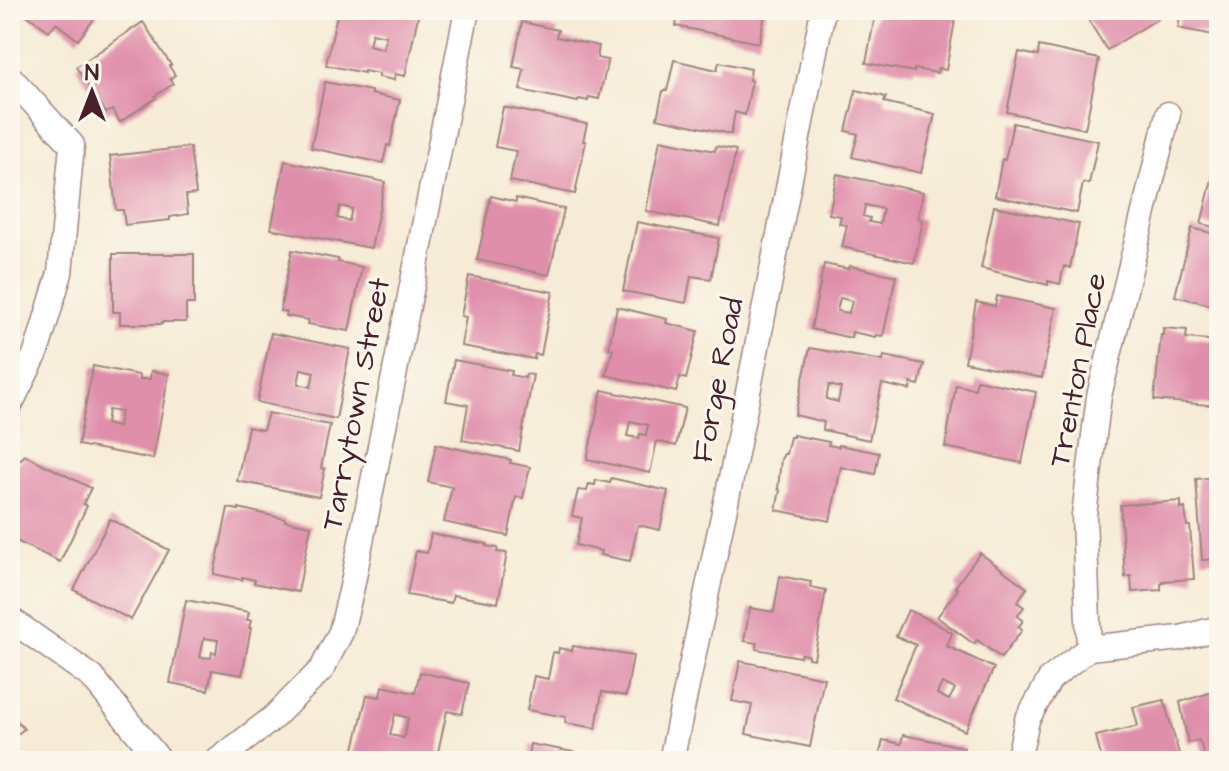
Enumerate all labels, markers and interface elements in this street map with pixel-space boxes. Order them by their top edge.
north arrow [52,52,132,132]
text: N [85,58,99,89]
street label: Trenton Place [1039,269,1117,471]
street label: Tarrytown Street [311,274,402,534]
street label: Forge Road [681,294,756,466]

